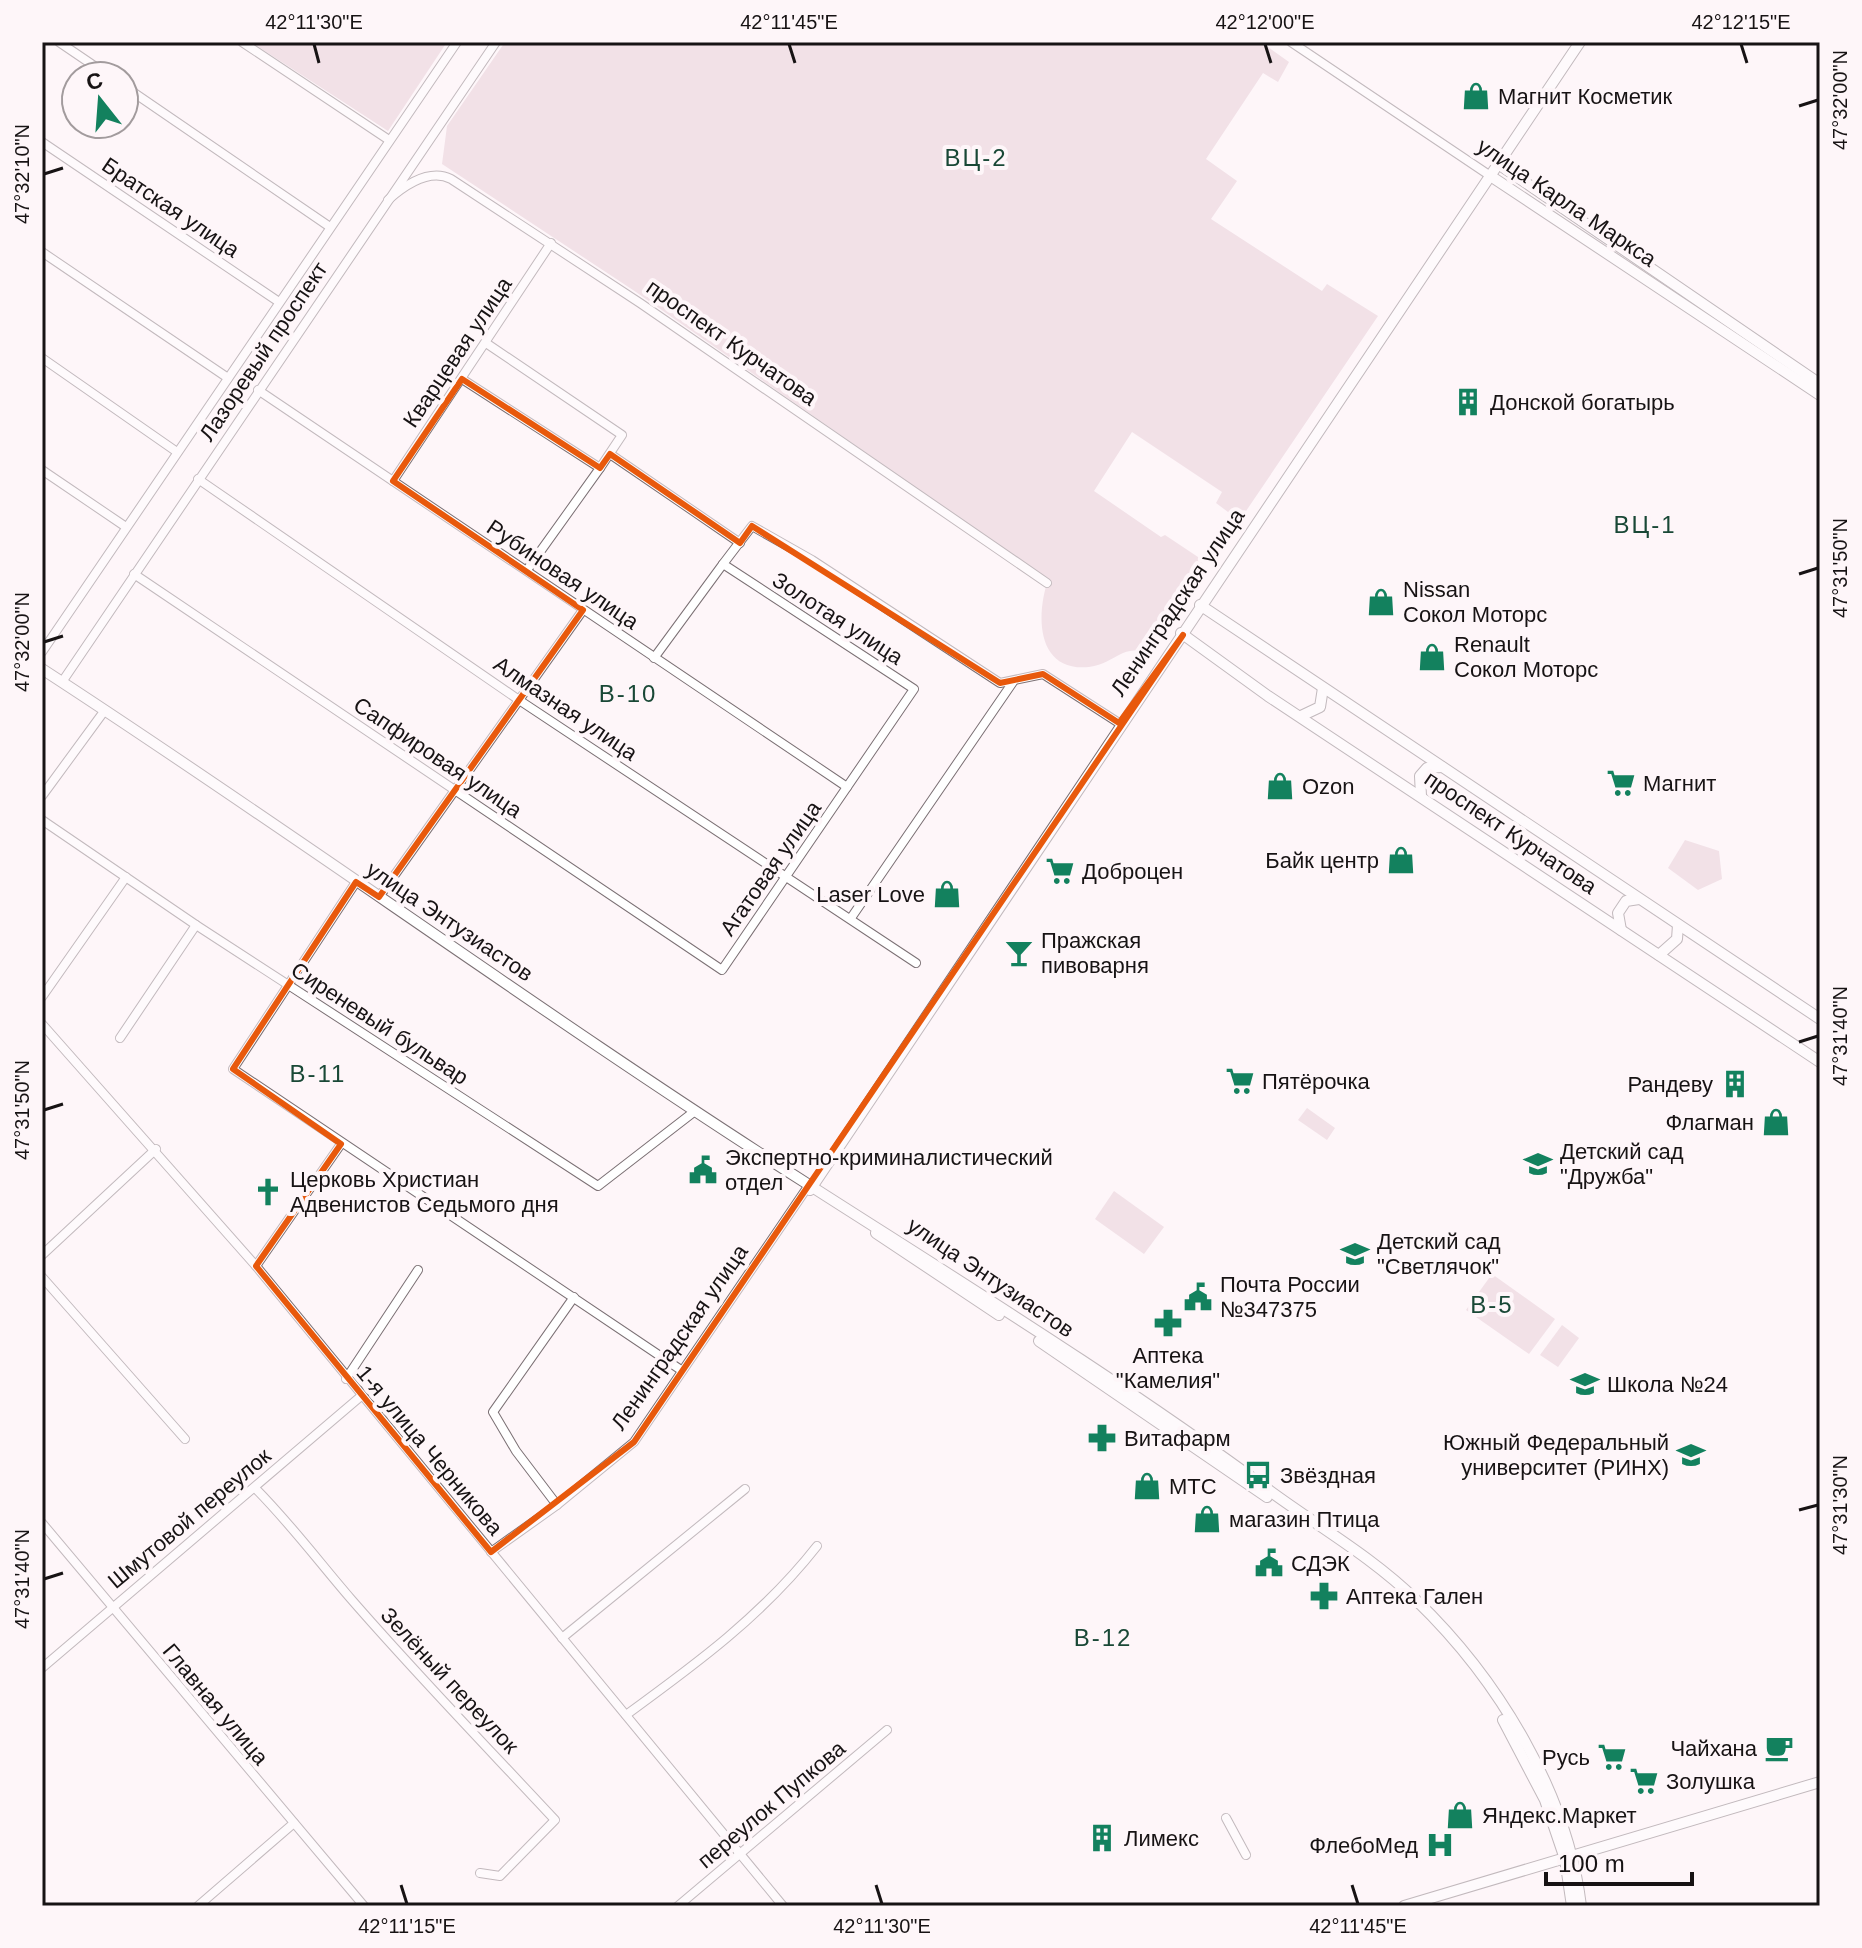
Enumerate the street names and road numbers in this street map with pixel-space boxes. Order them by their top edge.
street label: улица Карла Маркса [1472,133,1662,272]
street label: Братская улица [97,152,245,263]
street label: Лазоревый проспект [194,257,333,445]
street label: Кварцевая улица [398,272,517,432]
street label: проспект Курчатова [642,274,822,411]
street label: Ленинградская улица [1105,503,1250,701]
street label: Рубиновая улица [482,514,644,635]
street label: Золотая улица [768,567,908,670]
street label: Алмазная улица [489,651,643,766]
street label: Сапфировая улица [349,692,527,823]
street label: проспект Курчатова [1420,766,1602,900]
street label: Агатовая улица [715,796,826,940]
street label: улица Энтузиастов [362,856,538,986]
street label: Сиреневый бульвар [287,957,473,1090]
street label: улица Энтузиастов [903,1212,1079,1342]
street label: Ленинградская улица [606,1239,753,1435]
street label: 1-я улица Черникова [351,1360,508,1541]
street label: Шмутовой переулок [103,1443,276,1594]
street label: Зелёный переулок [376,1602,524,1759]
street label: Главная улица [158,1639,274,1771]
street label: переулок Пупкова [693,1735,851,1873]

